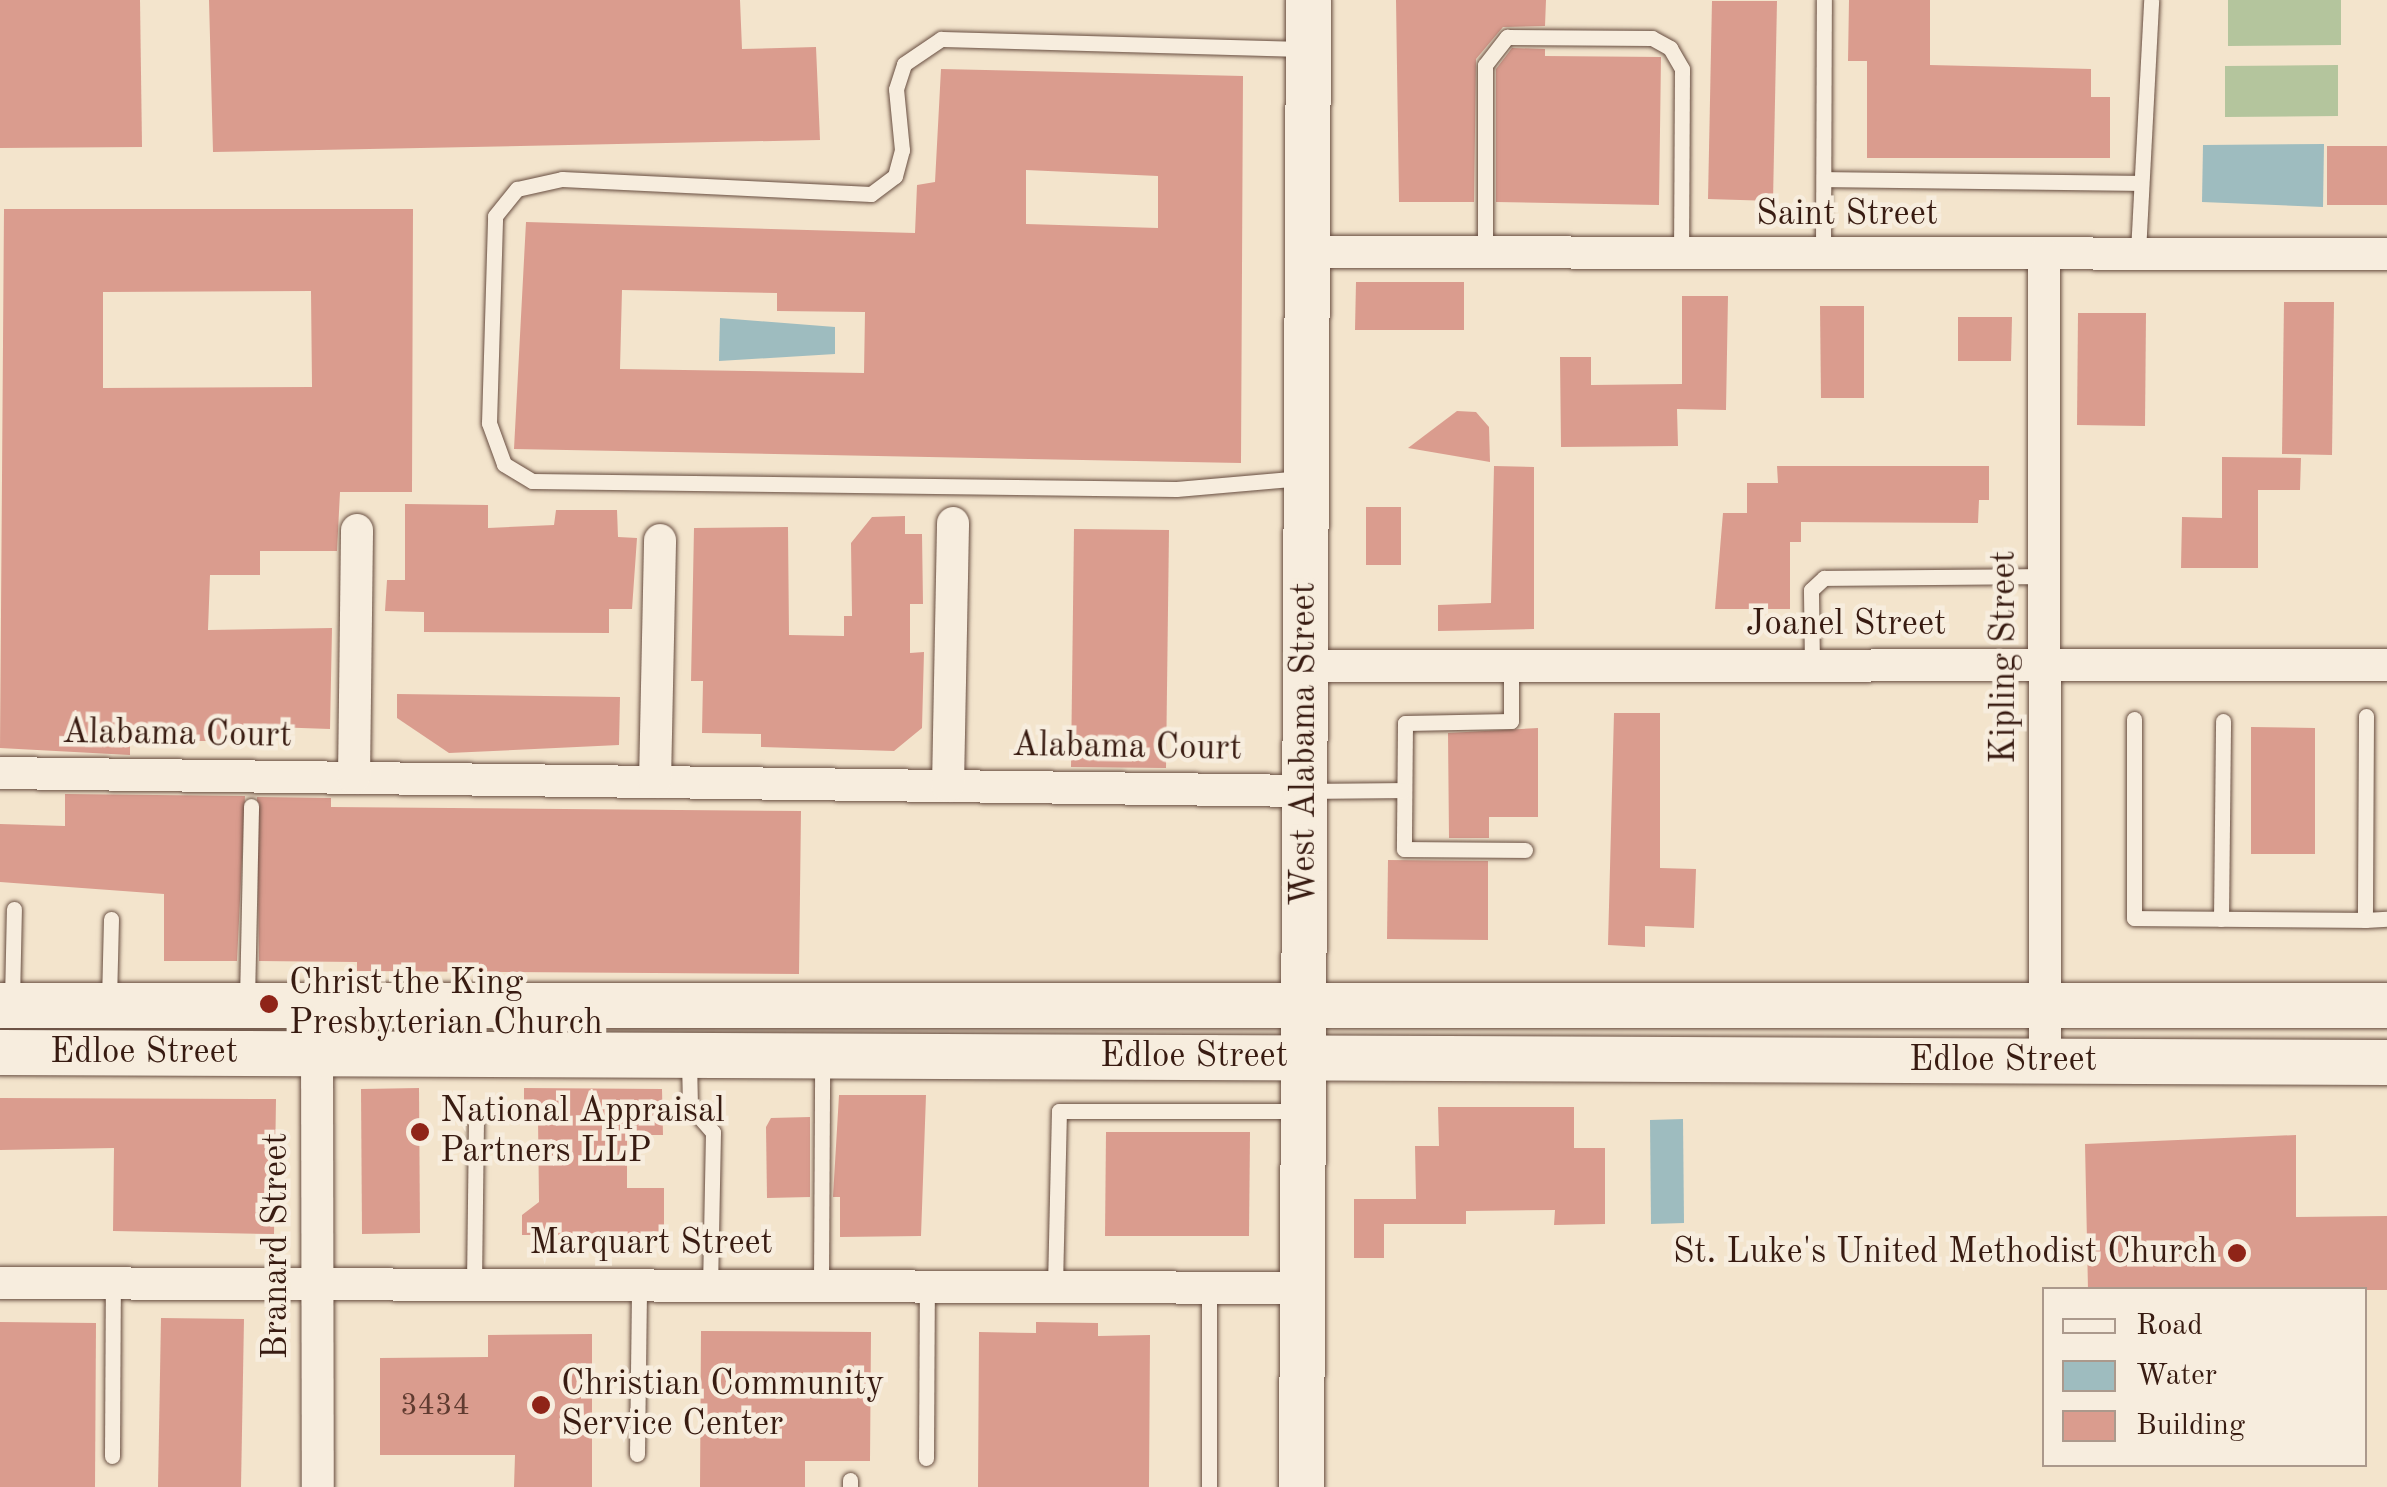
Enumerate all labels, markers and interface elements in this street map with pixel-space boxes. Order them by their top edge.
street label: Saint Street [1756,194,1938,236]
street label: Kipling Street [1984,550,2026,764]
street label: West Alabama Street [1284,582,1326,906]
street label: Joanel Street [1746,604,1946,646]
street label: Alabama Court [62,712,292,758]
street label: Alabama Court [1012,725,1242,771]
place label: Christ the King Presbyterian Church [289,963,603,1045]
marker: Christ the King Presbyterian Church [258,993,280,1015]
street label: Edloe Street [50,1032,238,1074]
street label: Edloe Street [1100,1036,1288,1078]
street label: Edloe Street [1909,1040,2097,1082]
place label: National Appraisal Partners LLP [440,1091,725,1173]
marker: National Appraisal Partners LLP [409,1121,431,1143]
street label: Branard Street [256,1132,298,1360]
street label: Marquart Street [529,1223,773,1265]
place label: St. Luke's United Methodist Church [1673,1232,2217,1274]
marker: St. Luke's United Methodist Church [2226,1242,2248,1264]
legend [2042,1287,2367,1467]
text: Road [2136,1311,2203,1341]
text: Water [2136,1361,2217,1391]
place label: Christian Community Service Center [561,1364,884,1446]
house number: 3434 [400,1388,470,1424]
marker: Christian Community Service Center [530,1394,552,1416]
text: Building [2136,1411,2245,1441]

